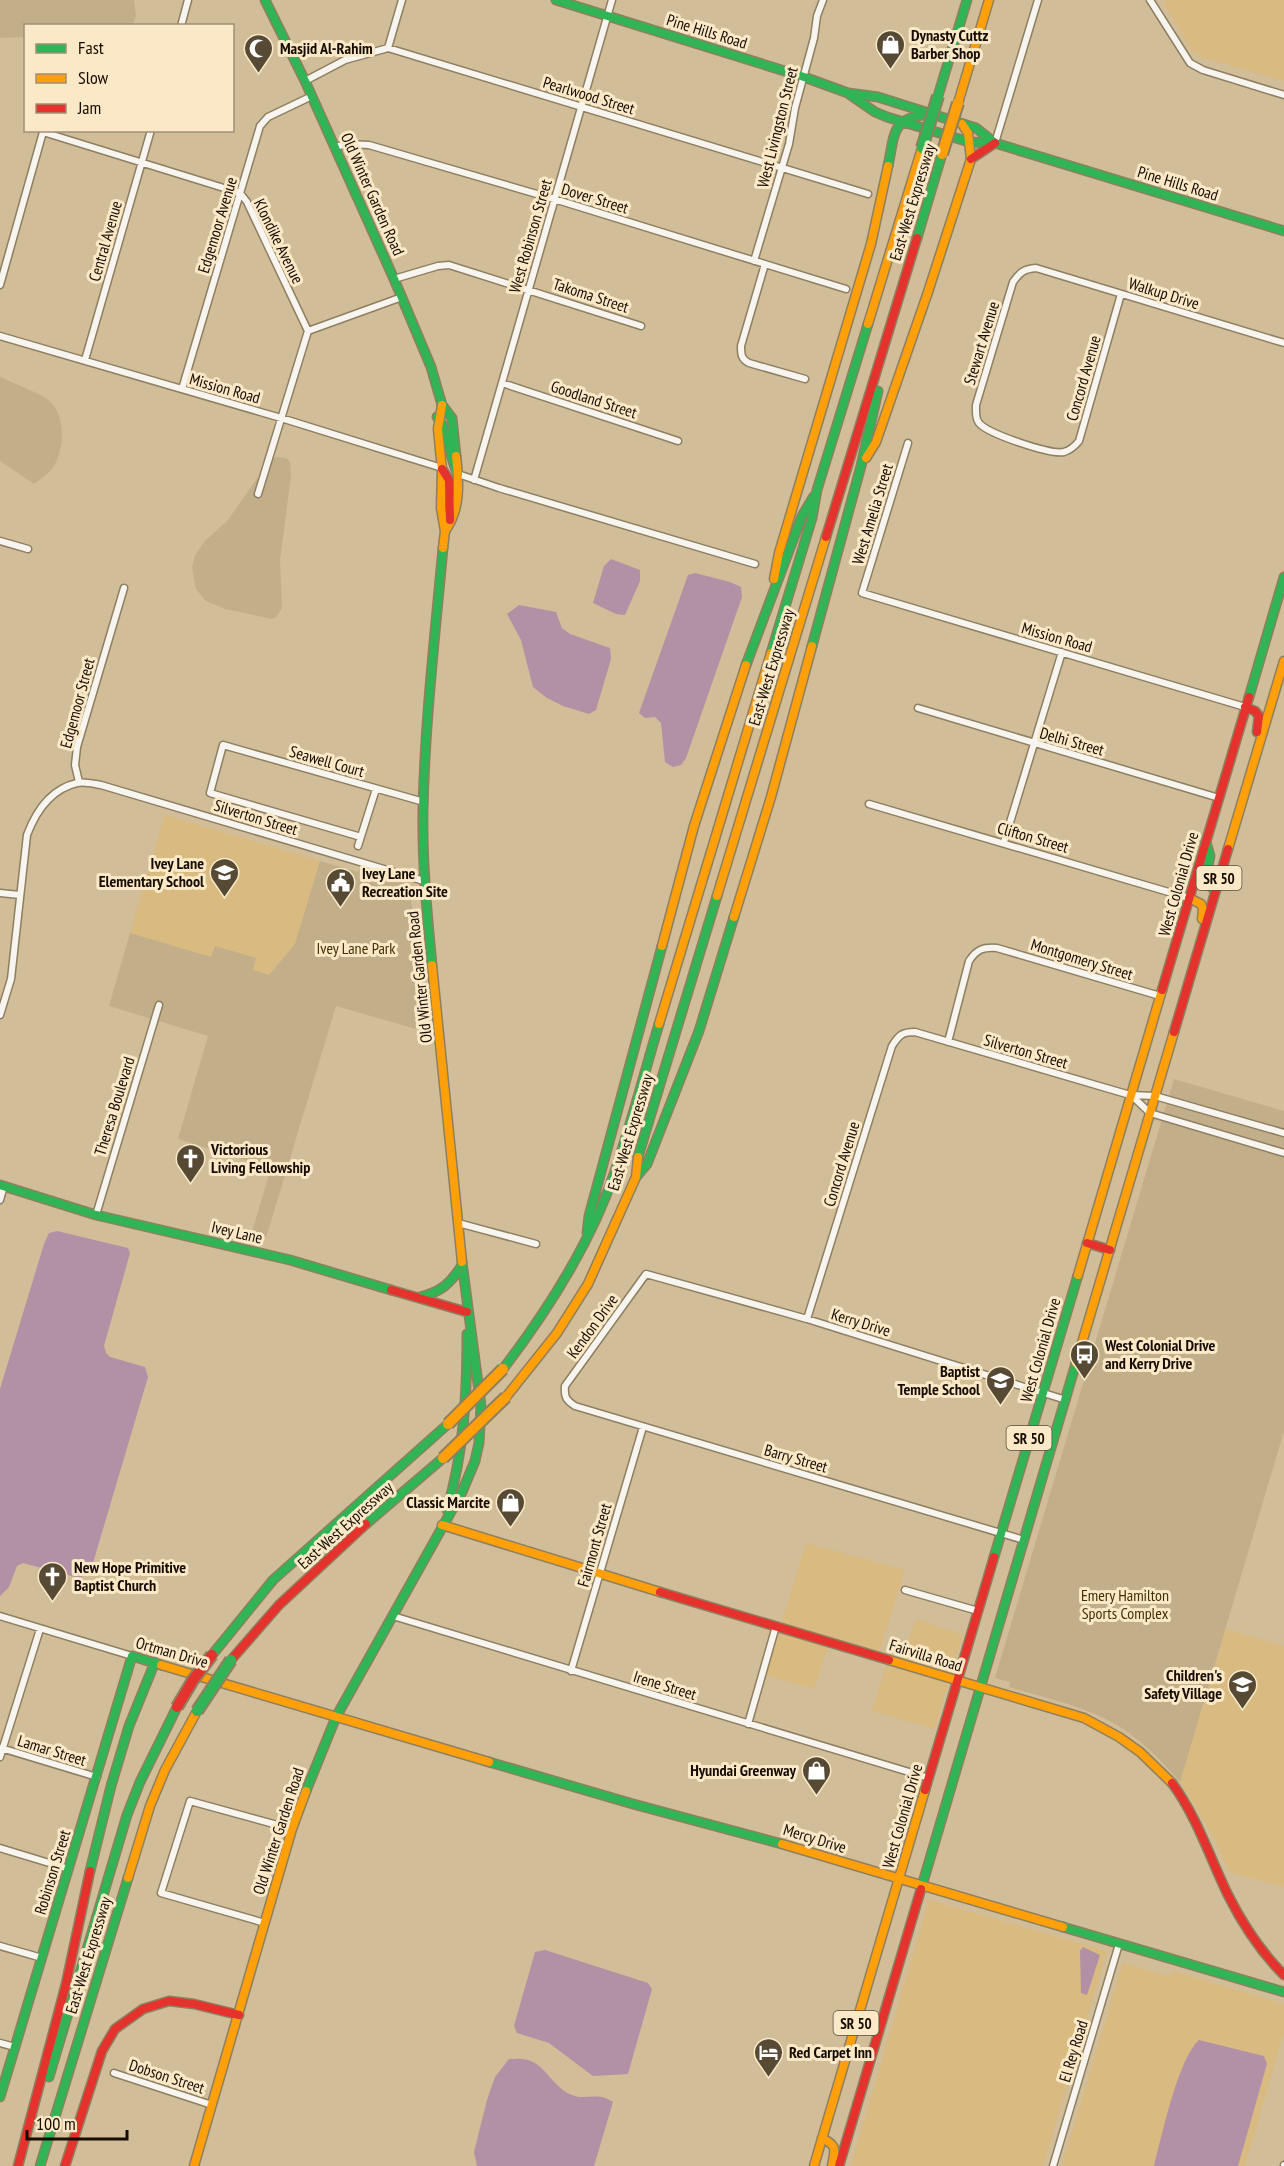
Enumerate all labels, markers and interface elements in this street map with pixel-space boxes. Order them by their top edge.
street label: Pine Hills Road [664,9,750,53]
legend [24,24,234,132]
place label: Dynasty Cuttz Barber Shop [911,25,988,63]
shop icon: Dynasty Cuttz Barber Shop [874,28,906,70]
mosque icon: Masjid Al-Rahim [243,32,275,74]
text: Fast [78,36,104,59]
place label: Masjid Al-Rahim [280,38,373,58]
street label: West Livingston Street [752,64,802,190]
text: Slow [78,66,109,89]
street label: Pearlwood Street [541,72,638,119]
text: Jam [77,96,101,119]
street label: Old Winter Garden Road [337,129,409,259]
street label: East-West Expressway [885,141,939,263]
street label: Pine Hills Road [1135,161,1221,205]
street label: Edgemoor Avenue [193,175,241,275]
street label: West Robinson Street [504,176,556,295]
street label: Dover Street [559,178,631,218]
street label: Klondike Avenue [250,195,308,287]
street label: Central Avenue [84,198,126,284]
street label: Takoma Street [551,273,632,317]
street label: Walkup Drive [1126,273,1202,313]
street label: Stewart Avenue [959,299,1003,387]
street label: Concord Avenue [1061,333,1105,423]
street label: Mission Road [187,368,263,408]
street label: Goodland Street [548,376,640,422]
street label: West Amelia Street [847,461,897,567]
street label: East-West Expressway [744,606,798,728]
street label: Mission Road [1019,617,1095,657]
street label: Edgemoor Street [55,655,99,750]
street label: Delhi Street [1038,722,1107,760]
street label: Seawell Court [287,741,367,781]
street label: Silverton Street [212,795,301,839]
street label: Clifton Street [995,817,1071,857]
street label: West Colonial Drive [1154,830,1202,938]
place label: Ivey Lane Elementary School [99,853,204,891]
school or university icon: Ivey Lane Elementary School [209,856,241,898]
place label: Ivey Lane Recreation Site [362,863,448,901]
public building icon: Ivey Lane Recreation Site [325,866,357,908]
road number: SR 50 [1196,866,1242,890]
street label: Old Winter Garden Road [402,910,436,1044]
street label: Montgomery Street [1029,934,1136,984]
park label: Ivey Lane Park [317,938,396,958]
street label: Silverton Street [982,1029,1071,1073]
street label: Theresa Boulevard [89,1054,139,1158]
street label: East-West Expressway [603,1071,657,1193]
street label: Concord Avenue [819,1119,863,1209]
place label: Victorious Living Fellowship [210,1139,310,1177]
church icon: Victorious Living Fellowship [174,1142,206,1184]
street label: Ivey Lane [210,1216,264,1248]
street label: Kendon Drive [562,1290,622,1362]
street label: West Colonial Drive [1016,1296,1064,1404]
street label: Kerry Drive [829,1304,893,1340]
place label: West Colonial Drive and Kerry Drive [1104,1335,1216,1373]
bus stop icon: West Colonial Drive and Kerry Drive [1068,1338,1100,1380]
place label: Baptist Temple School [898,1361,980,1399]
school or university icon: Baptist Temple School [985,1364,1017,1406]
road number: SR 50 [1006,1426,1052,1450]
street label: Barry Street [762,1439,830,1477]
street label: East-West Expressway [293,1477,397,1573]
shop icon: Classic Marcite [495,1486,527,1528]
place label: Classic Marcite [406,1492,490,1512]
street label: Fairmont Street [573,1500,616,1589]
place label: New Hope Primitive Baptist Church [74,1557,186,1595]
church icon: New Hope Primitive Baptist Church [37,1560,69,1602]
park label: Emery Hamilton Sports Complex [1081,1585,1169,1623]
street label: Ortman Drive [134,1632,210,1672]
street label: Fairvilla Road [887,1634,965,1676]
place label: Children's Safety Village [1144,1665,1222,1703]
street label: Irene Street [631,1666,700,1704]
school or university icon: Children's Safety Village [1227,1668,1259,1710]
street label: Lamar Street [15,1730,89,1770]
shop icon: Hyundai Greenway [801,1754,833,1796]
place label: Hyundai Greenway [690,1760,797,1780]
street label: West Colonial Drive [878,1762,926,1870]
street label: Old Winter Garden Road [248,1765,308,1897]
street label: Mercy Drive [781,1819,849,1857]
street label: Robinson Street [30,1827,74,1917]
street label: East-West Expressway [61,1894,115,2016]
road number: SR 50 [834,2011,878,2035]
street label: El Rey Road [1054,2018,1092,2084]
hotel icon: Red Carpet Inn [752,2036,784,2078]
place label: Red Carpet Inn [789,2042,872,2062]
street label: Dobson Street [127,2054,208,2098]
scale bar [27,2103,128,2141]
text: 100 m [36,2112,76,2135]

